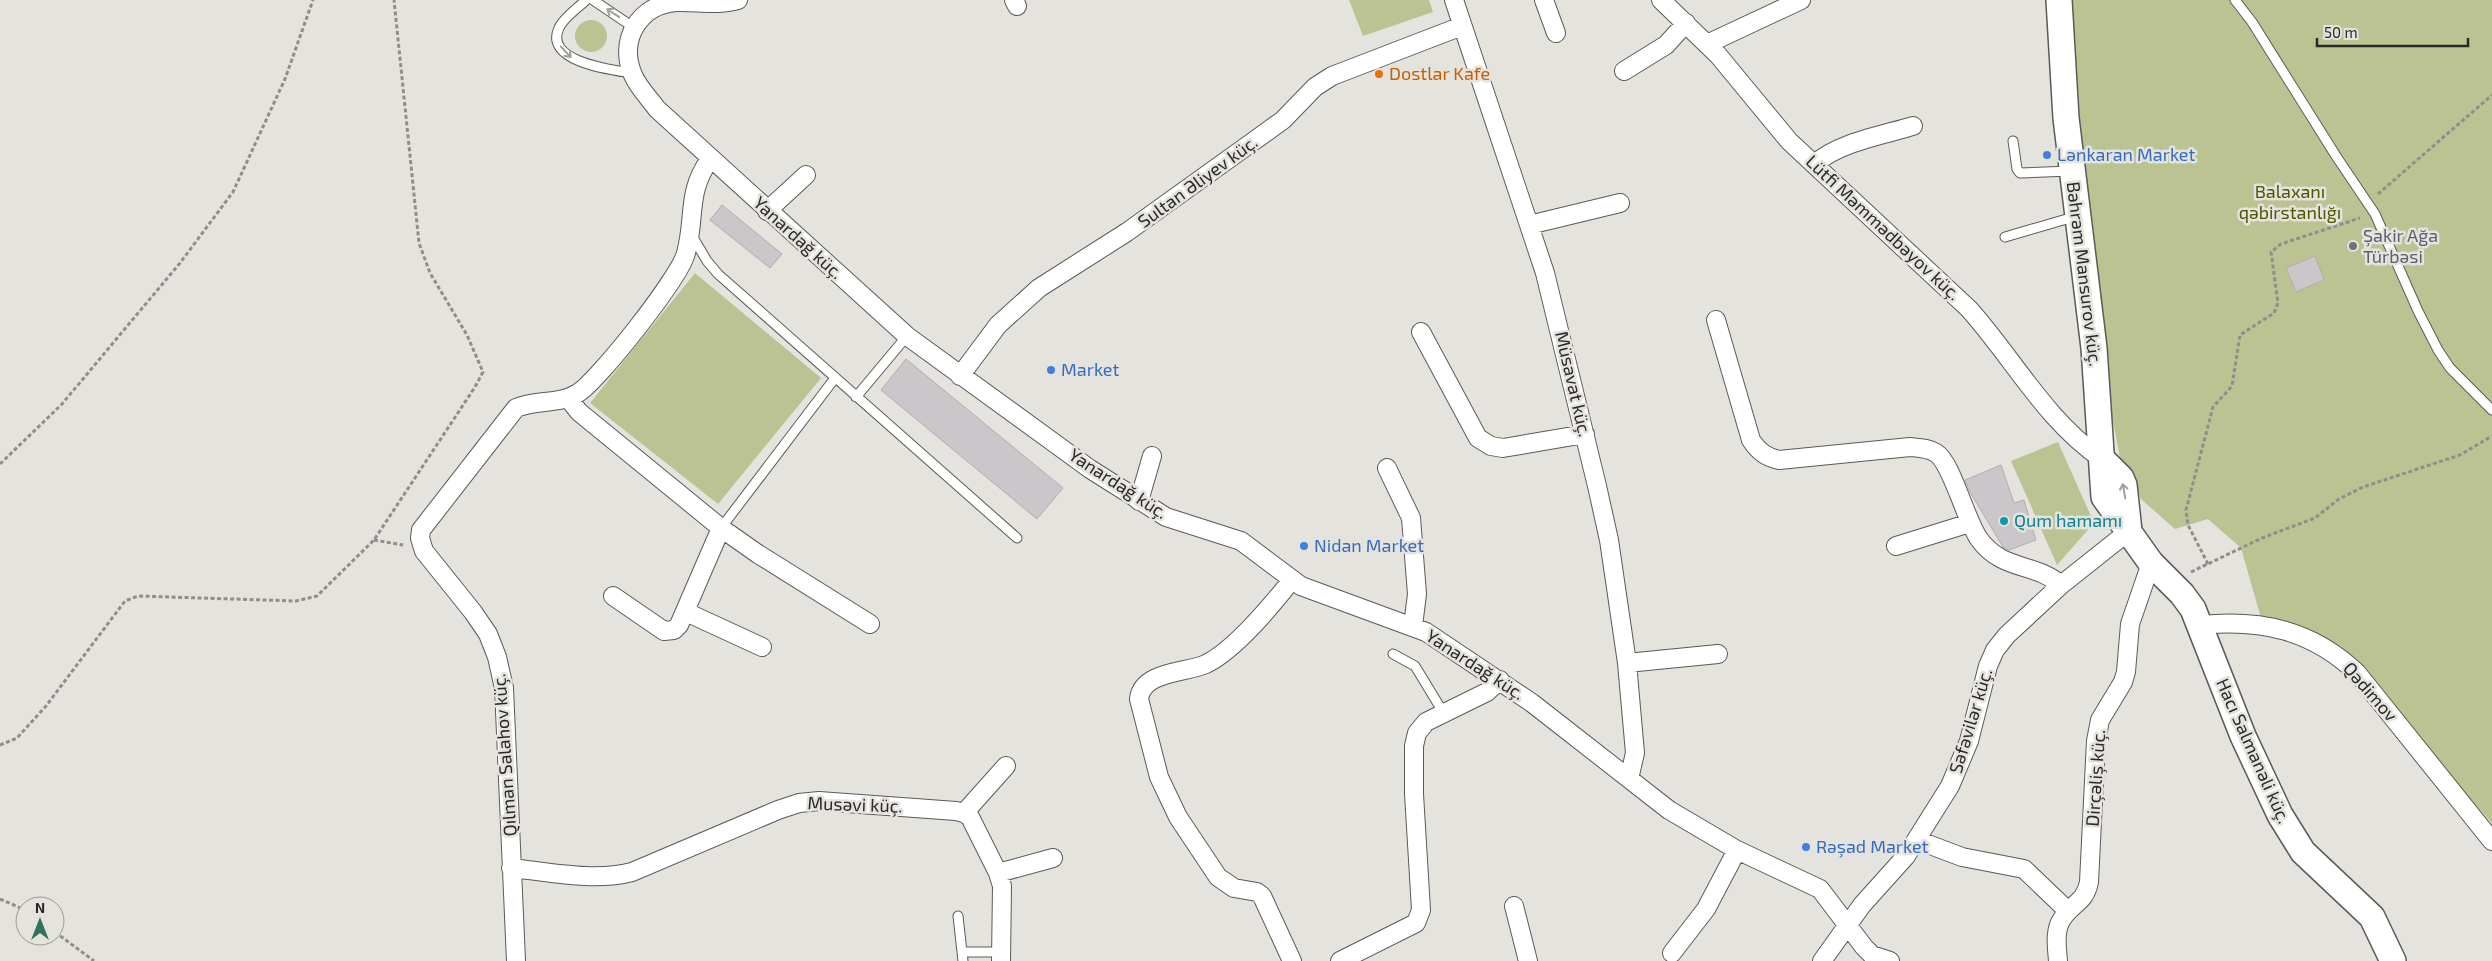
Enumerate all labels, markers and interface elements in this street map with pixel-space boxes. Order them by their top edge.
one-way arrow [607,8,621,18]
scale bar [2317,15,2468,47]
text: 50 m [2324,23,2358,41]
one-way arrow [560,46,572,58]
place label: Dostlar Kafe [1389,62,1490,84]
marker: Dostlar Kafe [1373,68,1385,80]
street label: Sultan Əliyev küç. [1133,130,1262,233]
place label: Lənkaran Market [2057,143,2195,165]
marker: Lənkaran Market [2041,149,2053,161]
street label: Lütfi Məmmədbəyov küç. [1801,150,1965,305]
street label: Bəhrəm Mansurov küç. [2062,180,2107,368]
park label: Balaxanı qəbirstanlığı [2239,180,2341,223]
street label: Yanardağ küç. [749,191,848,284]
place label: Şakir Ağa Türbəsi [2363,224,2438,267]
marker: Şakir Ağa Türbəsi [2347,240,2359,252]
street label: Müsavat küç. [1550,329,1597,439]
place label: Market [1061,358,1119,380]
marker: Market [1045,364,1057,376]
street label: Yanardağ küç. [1065,443,1172,524]
one-way arrow [2119,483,2129,499]
place label: Qum hamamı [2014,509,2122,531]
marker: Qum hamamı [1998,515,2010,527]
place label: Nidan Market [1314,534,1424,556]
marker: Nidan Market [1298,540,1310,552]
street label: Yanardağ küç. [1422,624,1529,705]
street label: Qədimov [2339,657,2403,726]
street label: Səfəvilər küç. [1944,666,1997,776]
street label: Qılman Salahov küç. [487,673,522,837]
street label: Hacı Salmanəli küç. [2211,675,2296,827]
street label: Dirçəliş küç. [2081,729,2110,827]
street label: Musəvi küç. [807,791,903,818]
place label: Rəşad Market [1816,835,1929,858]
marker: Rəşad Market [1800,841,1812,853]
north arrow [15,896,65,946]
text: N [35,899,45,916]

